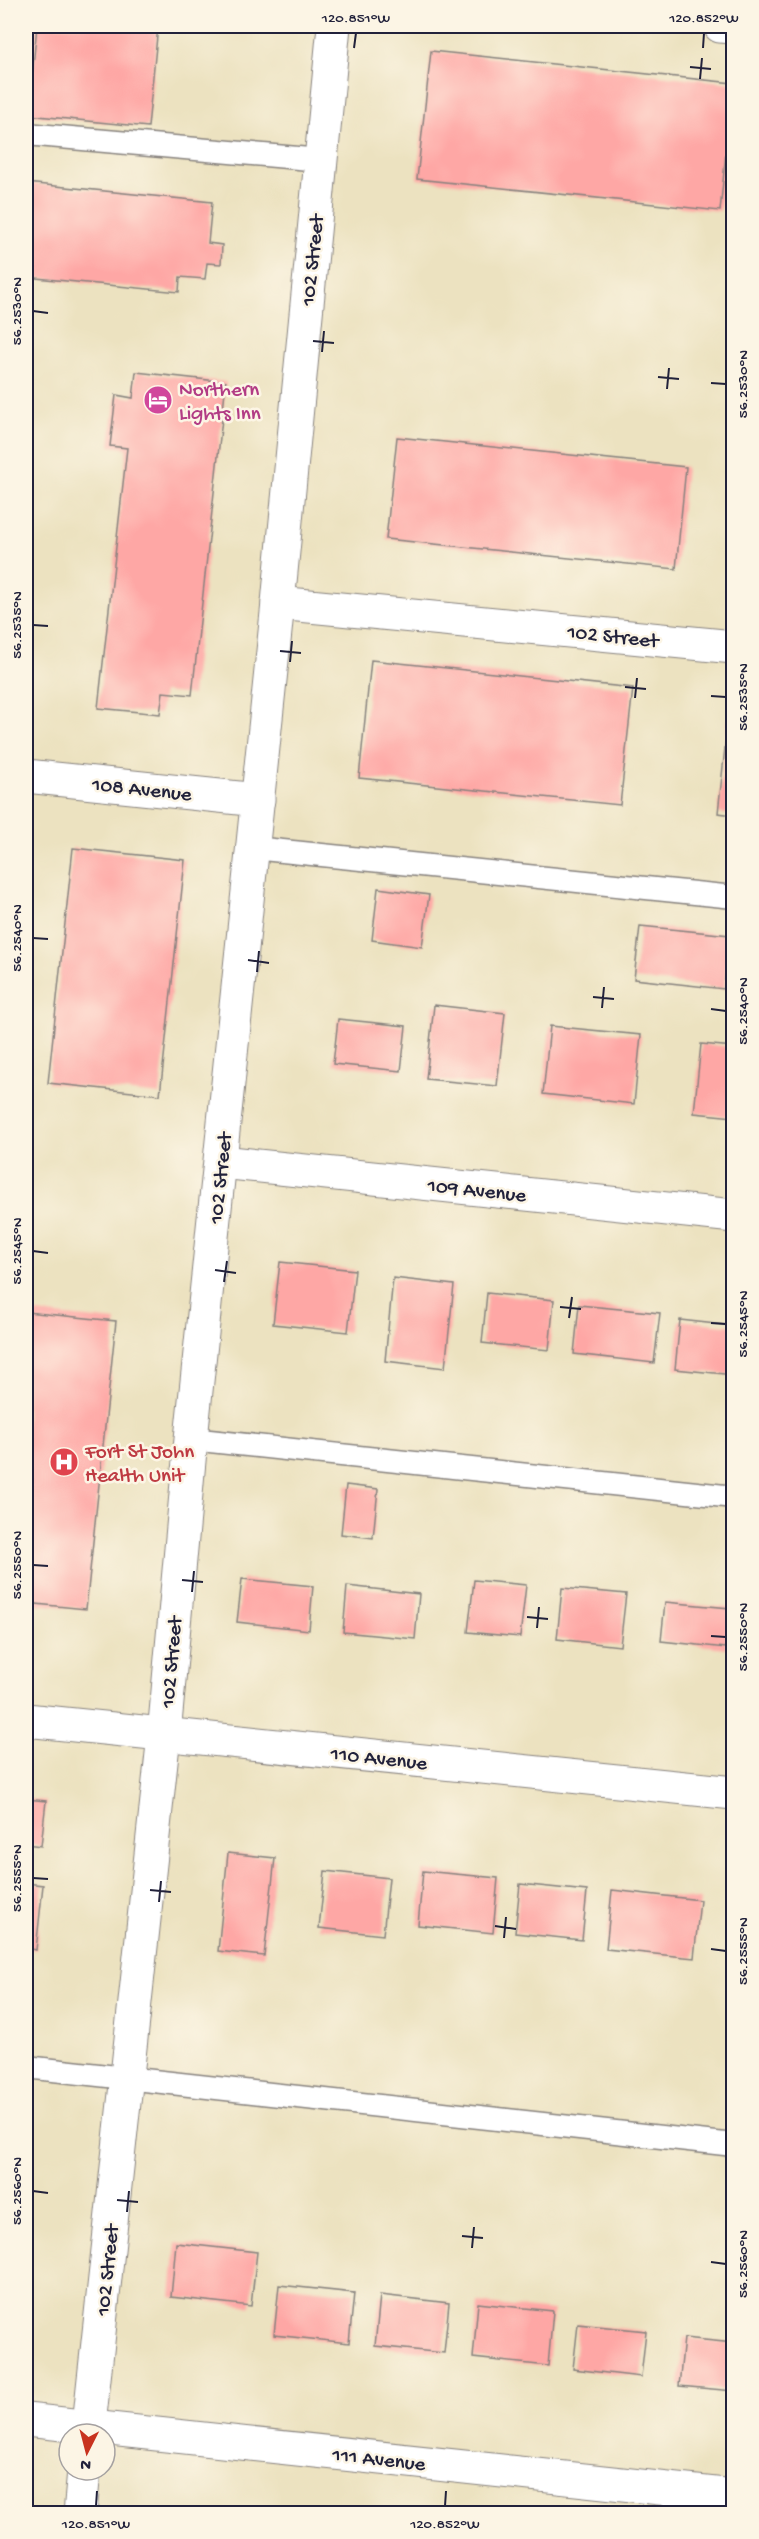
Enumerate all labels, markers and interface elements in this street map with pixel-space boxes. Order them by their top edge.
text: 120.851°W [321,10,390,28]
text: 120.852°W [668,10,739,28]
street label: 102 Street [297,211,332,308]
text: 56.2530°N [9,277,27,345]
text: 56.2530°N [735,350,753,418]
place label: Northern Lights Inn [179,379,261,428]
hotel icon: Northern Lights Inn [142,384,174,416]
text: 56.2535°N [9,591,27,659]
street label: 102 Street [565,621,662,656]
text: 56.2535°N [735,663,753,731]
street label: 108 Avenue [90,774,194,809]
text: 56.2540°N [9,904,27,972]
text: 56.2540°N [735,977,753,1045]
street label: 102 Street [205,1129,240,1226]
street label: 109 Avenue [425,1175,528,1210]
text: 56.2545°N [9,1217,27,1284]
text: 56.2545°N [735,1290,753,1357]
place label: Fort St John Health Unit [84,1441,194,1490]
hospital icon: Fort St John Health Unit [48,1446,80,1478]
text: 56.2550°N [9,1531,27,1599]
text: 56.2550°N [735,1603,753,1671]
street label: 102 Street [157,1613,190,1710]
street label: 110 Avenue [328,1743,429,1778]
text: 56.2555°N [9,1844,27,1912]
text: 56.2555°N [735,1917,753,1985]
text: 56.2560°N [9,2157,27,2225]
street label: 102 Street [92,2221,127,2318]
text: 56.2560°N [735,2230,753,2298]
north arrow [57,2422,117,2482]
street label: 111 Avenue [330,2444,428,2479]
text: N [79,2453,92,2473]
text: 120.851°W [61,2516,130,2534]
text: 120.852°W [409,2516,480,2534]

